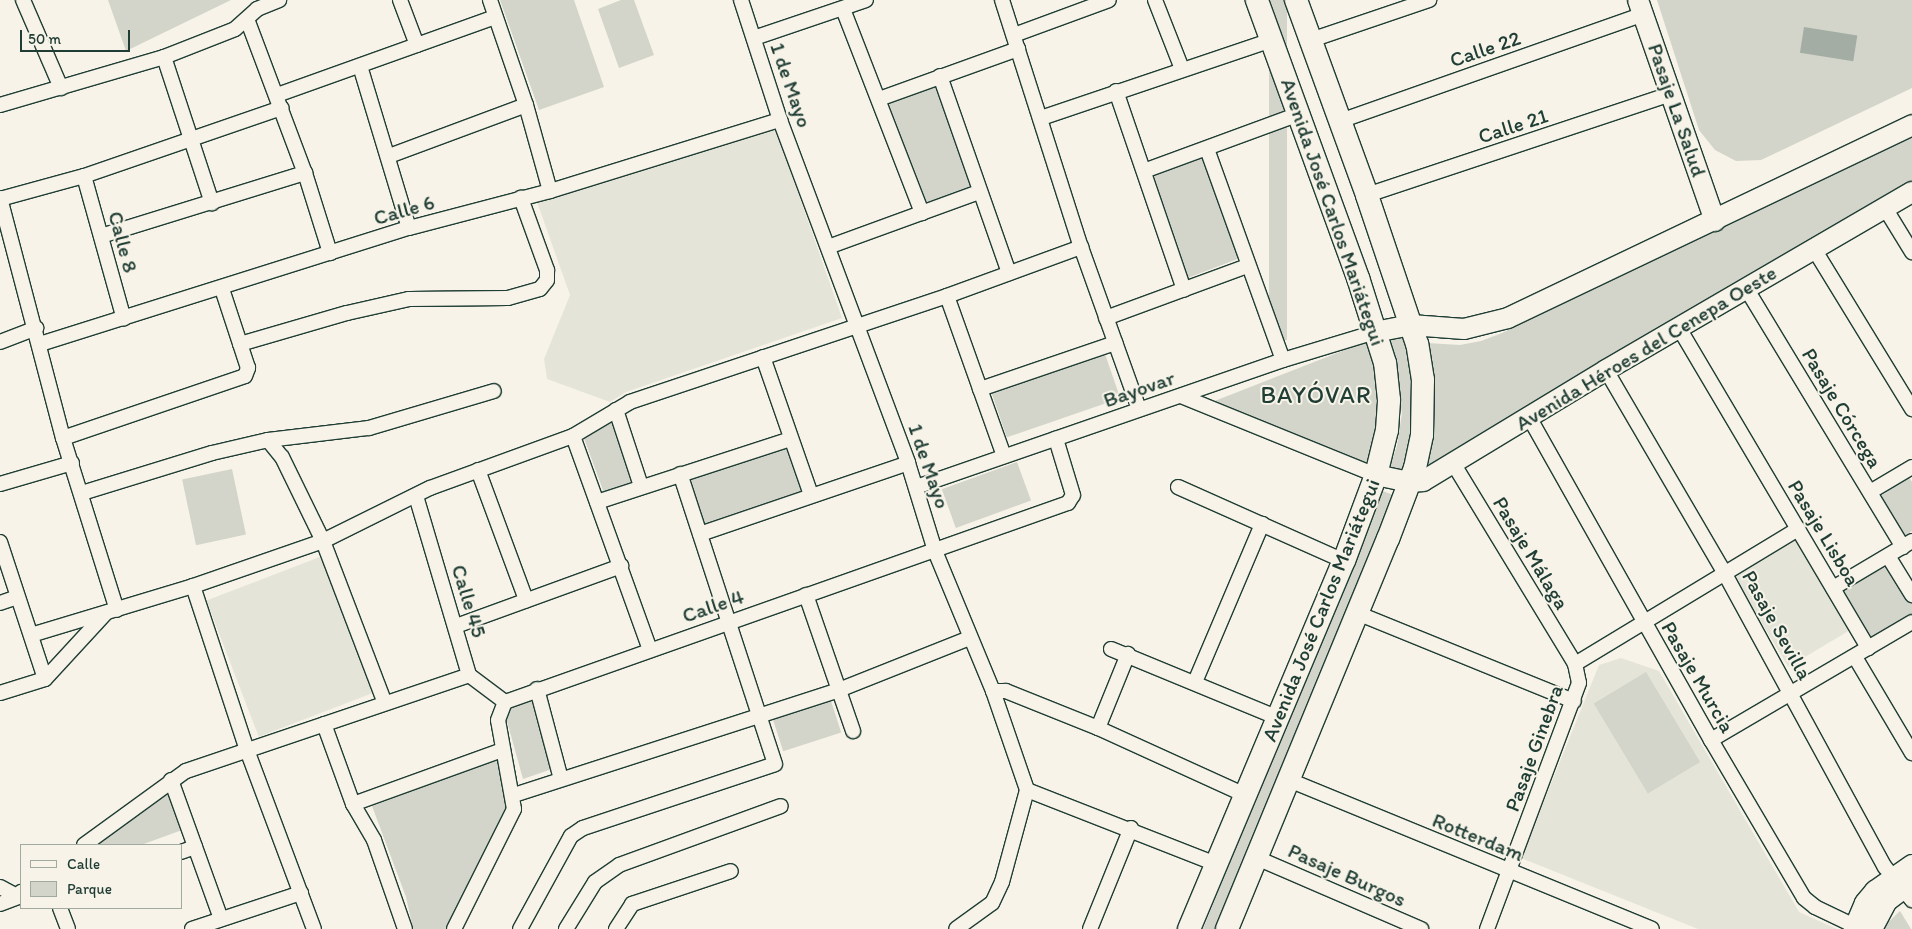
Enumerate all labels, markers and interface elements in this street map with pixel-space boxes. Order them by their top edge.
scale bar [22,20,132,52]
street label: Calle 22 [1446,25,1524,73]
text: 50 m [28,30,61,48]
street label: 1 de Mayo [765,39,817,131]
street label: Pasaje La Salud [1642,40,1712,180]
street label: Avenida José Carlos Mariátegui [1275,74,1391,350]
street label: Calle 21 [1475,103,1551,149]
street label: Calle 6 [371,189,437,231]
street label: Calle 8 [103,209,143,275]
street label: Avenida Héroes del Cenepa Oeste [1511,260,1781,436]
street label: Pasaje Córcega [1796,344,1888,472]
street label: Bayovar [1100,365,1178,413]
district label: BAYÓVAR [1259,381,1373,409]
street label: 1 de Mayo [903,420,955,512]
street label: Avenida José Carlos Mariátegui [1256,474,1386,746]
street label: Pasaje Lisboa [1782,475,1866,591]
street label: Pasaje Málaga [1487,492,1575,614]
street label: Calle 45 [446,562,492,640]
street label: Pasaje Sevilla [1736,566,1818,684]
street label: Calle 4 [679,584,747,628]
street label: Pasaje Murcia [1656,617,1740,737]
street label: Pasaje Ginebra [1499,681,1569,815]
street label: Rotterdam [1429,807,1527,867]
street label: Pasaje Burgos [1284,838,1410,912]
legend [20,844,182,909]
text: Calle [67,855,100,873]
text: Parque [67,880,112,898]

